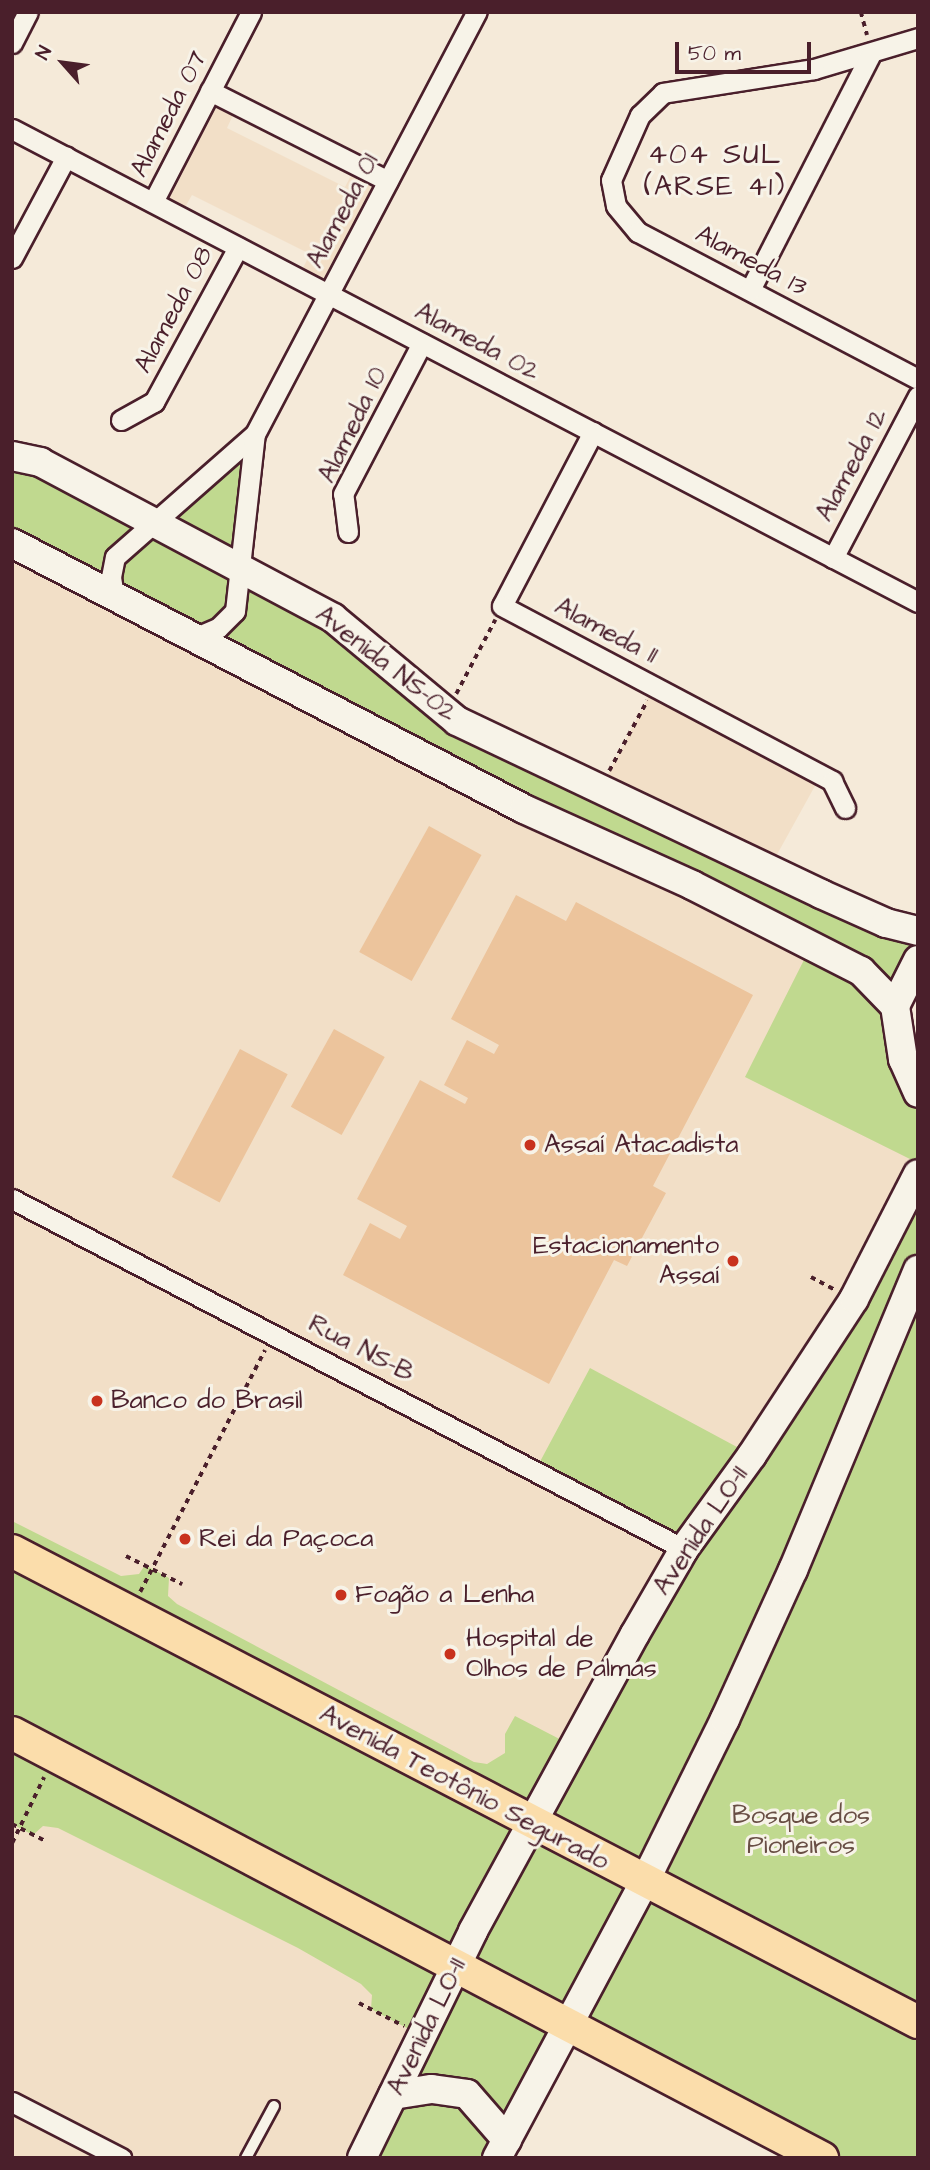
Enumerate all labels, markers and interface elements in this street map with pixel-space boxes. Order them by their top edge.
north arrow [28,28,98,98]
scale bar [678,28,814,72]
text: 50 m [688,39,741,68]
text: N [29,41,59,65]
street label: Alameda 07 [124,46,214,182]
district label: 404 SUL (ARSE 41) [645,138,785,204]
street label: Alameda 01 [300,149,386,273]
street label: Alameda 13 [690,219,812,303]
street label: Alameda 08 [128,242,220,378]
street label: Alameda 02 [409,296,545,388]
street label: Alameda 10 [312,362,394,488]
street label: Alameda 12 [809,403,895,527]
street label: Alameda 11 [549,591,663,671]
street label: Avenida NS-02 [309,599,463,729]
place label: Assaí Atacadista [544,1129,738,1161]
marker: Assaí Atacadista [522,1137,538,1153]
place label: Estacionamento Assaí [533,1230,719,1292]
marker: Estacionamento Assaí [725,1253,741,1269]
street label: Rua NS-B [303,1308,419,1390]
place label: Banco do Brasil [111,1385,303,1417]
marker: Banco do Brasil [89,1393,105,1409]
street label: Avenida LO-11 [647,1461,755,1601]
place label: Rei da Paçoca [199,1523,373,1555]
marker: Rei da Paçoca [177,1531,193,1547]
place label: Fogão a Lenha [355,1579,534,1611]
marker: Fogão a Lenha [333,1587,349,1603]
place label: Hospital de Olhos de Palmas [466,1623,657,1684]
marker: Hospital de Olhos de Palmas [440,1644,460,1664]
street label: Avenida Teotônio Segurado [314,1698,614,1878]
park label: Bosque dos Pioneiros [732,1800,870,1862]
street label: Avenida LO-11 [380,1954,474,2100]

